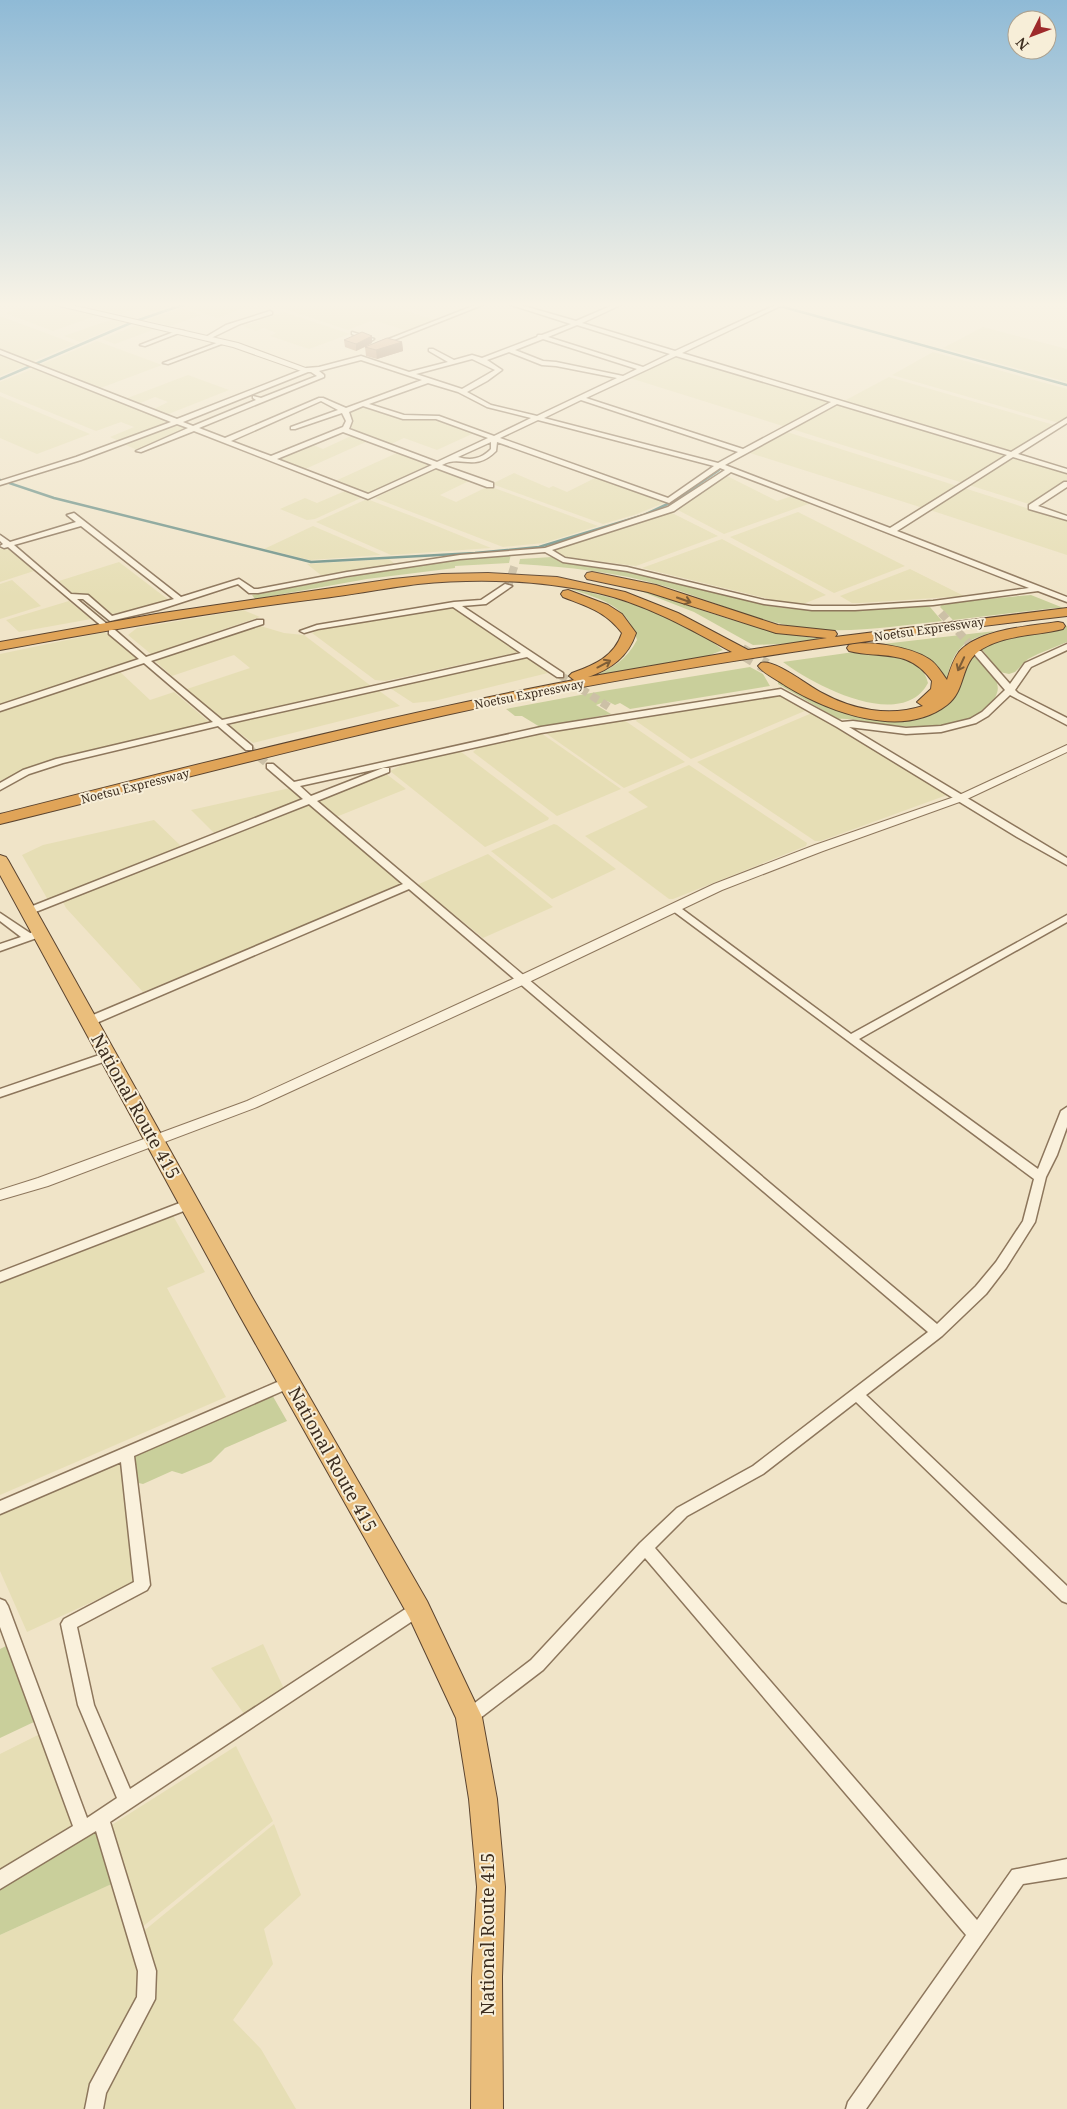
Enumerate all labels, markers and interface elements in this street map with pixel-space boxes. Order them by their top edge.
north arrow [1007,10,1057,60]
text: N [1011,34,1033,54]
one-way arrow [676,596,692,605]
street label: Noetsu Expressway [873,613,985,645]
one-way arrow [955,657,965,672]
one-way arrow [597,659,612,669]
street label: Noetsu Expressway [473,675,585,713]
street label: Noetsu Expressway [79,764,191,808]
street label: National Route 415 [86,1029,186,1183]
street label: National Route 415 [283,1382,383,1536]
street label: National Route 415 [475,1853,499,2015]

